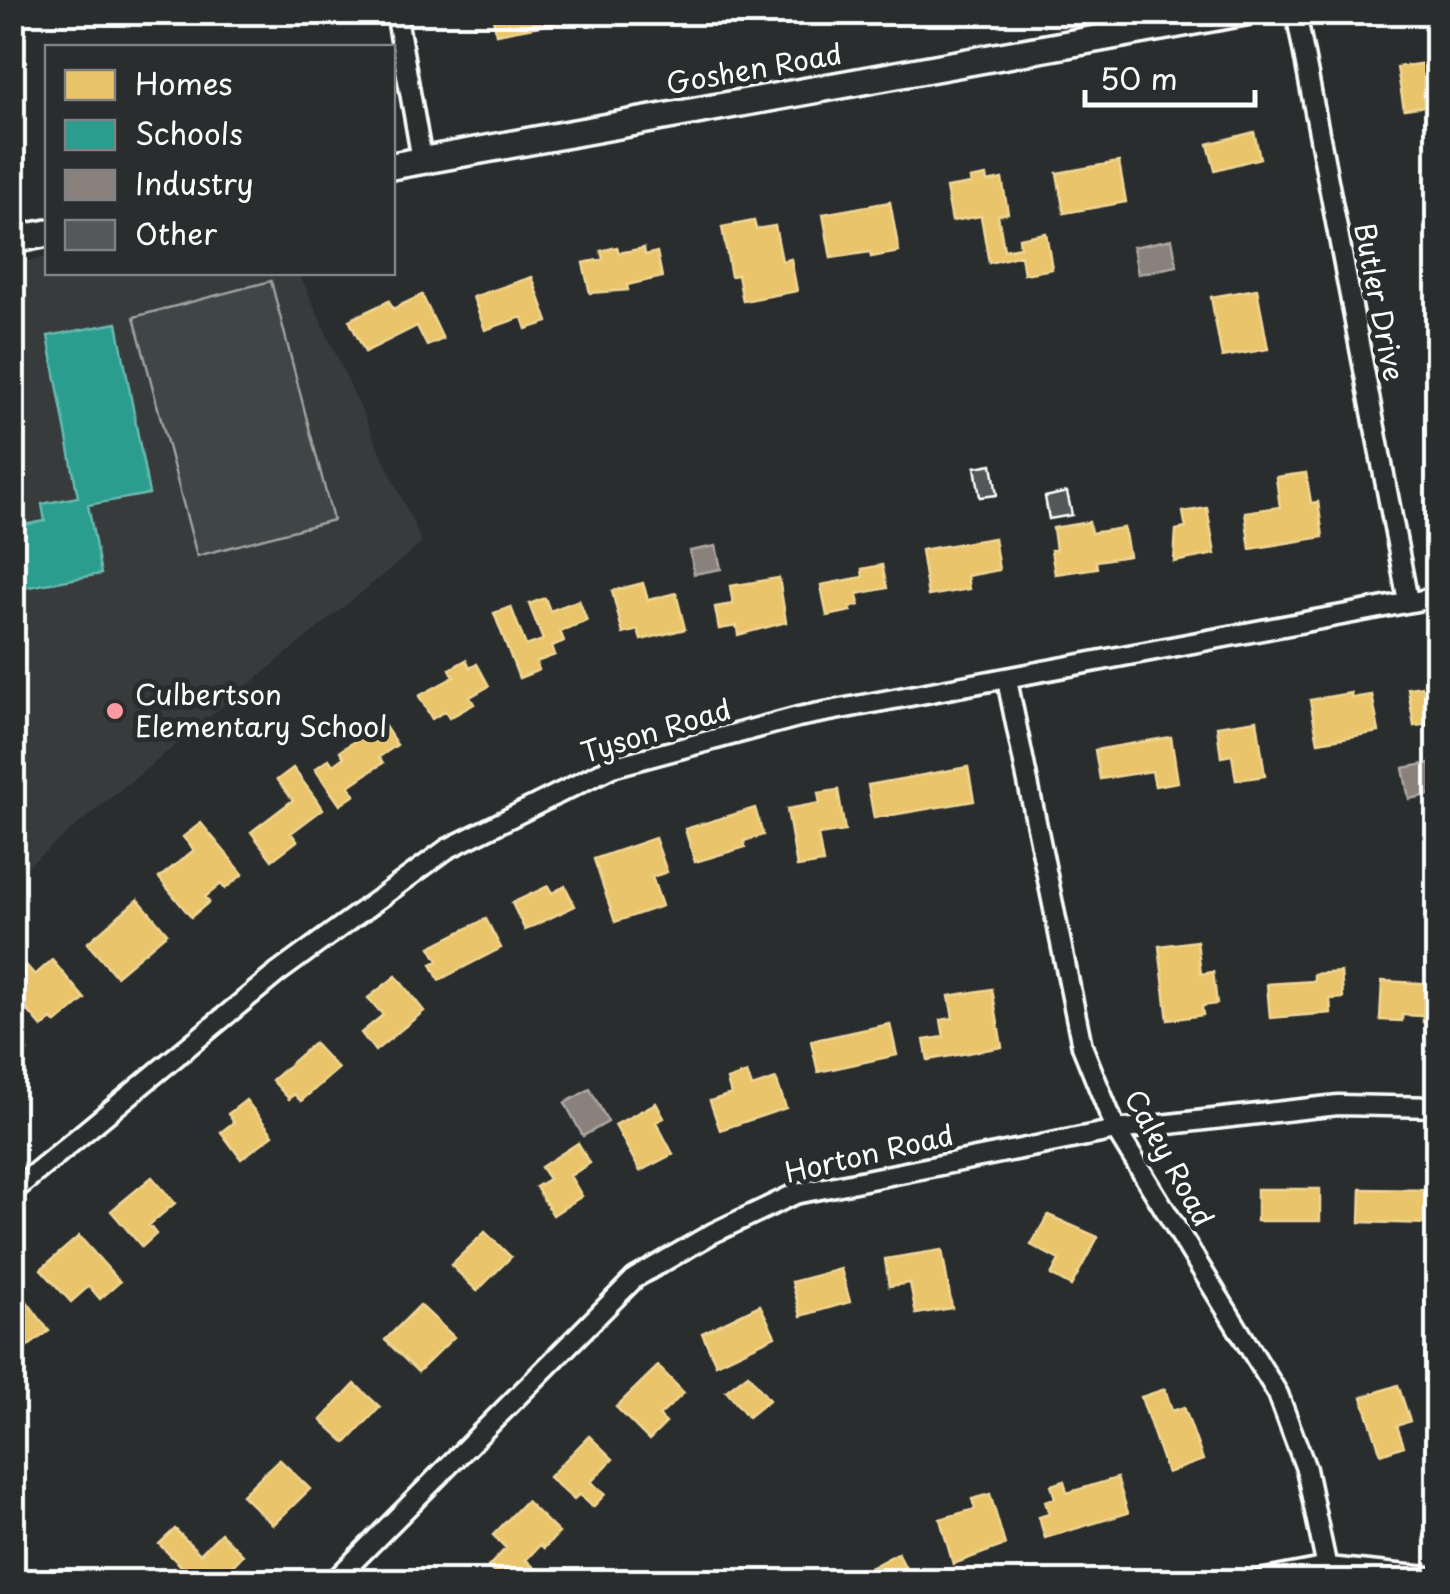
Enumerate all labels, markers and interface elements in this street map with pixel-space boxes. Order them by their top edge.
street label: Goshen Road [662,31,845,104]
legend [45,45,395,275]
scale bar [1085,45,1255,107]
text: 50 m [1100,55,1178,100]
text: Homes [135,60,232,105]
text: Schools [135,110,243,155]
text: Industry [135,160,254,205]
text: Other [135,210,217,255]
street label: Butler Drive [1344,219,1417,384]
place label: Culbertson Elementary School [135,672,387,747]
street label: Tyson Road [575,686,736,773]
marker: Culbertson Elementary School [104,700,126,722]
street label: Caley Road [1115,1081,1226,1234]
street label: Horton Road [780,1112,957,1193]

